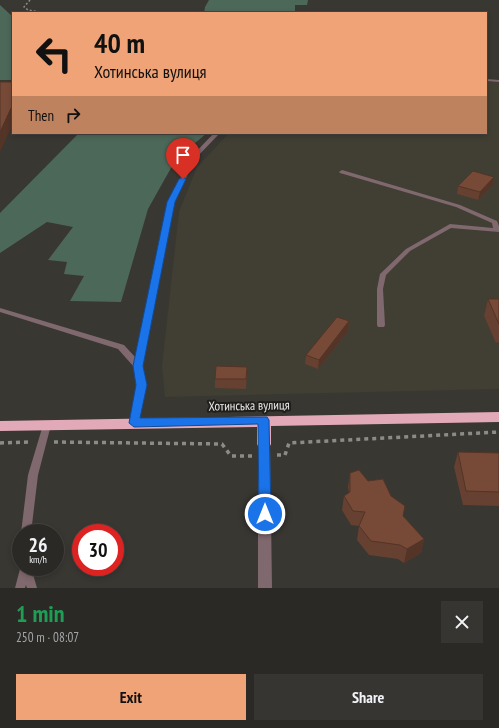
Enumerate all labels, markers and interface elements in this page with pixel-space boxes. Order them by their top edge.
text: 40 m [94,24,145,61]
icon: left [28,28,80,80]
text: Хотинська вулиця [94,60,207,83]
icon: right [62,104,84,126]
text: Then [28,106,54,125]
pin [166,138,200,179]
icon: arrive [172,144,194,166]
street label: Хотинська вулиця [208,396,290,415]
position arrow [244,493,286,535]
speed limit sign: 30 [72,524,124,576]
text: 26 [28,532,48,558]
text: km/h [29,553,47,566]
text: 1 min [16,598,64,629]
button: close [441,601,483,643]
text: 250 m · 08:07 [16,629,79,646]
button: Exit [16,674,246,720]
button: Share [254,674,483,720]

